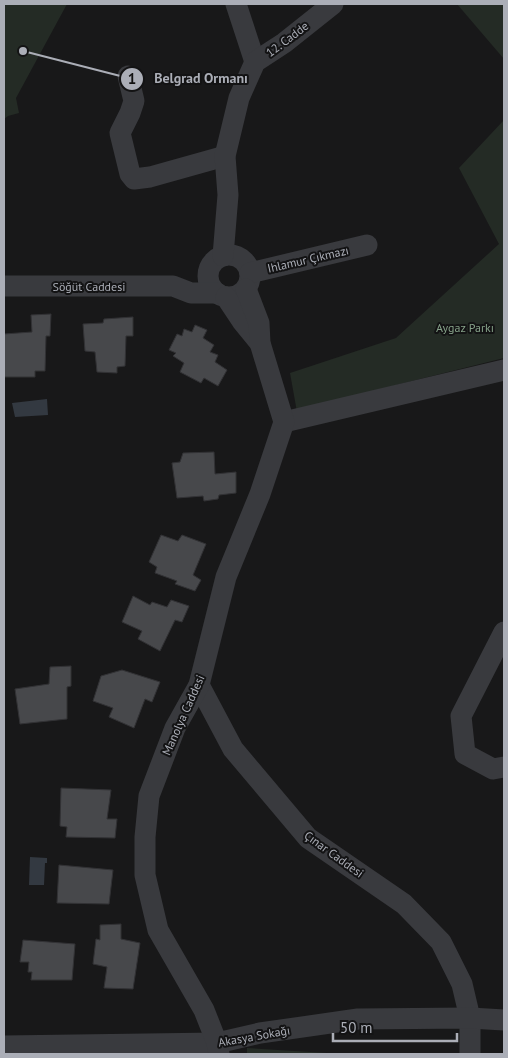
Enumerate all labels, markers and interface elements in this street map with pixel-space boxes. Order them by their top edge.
street label: 12. Cadde [263,18,311,60]
callout: Belgrad Ormanı [119,64,258,93]
text: 1 [128,69,136,88]
text: Belgrad Ormanı [154,69,248,87]
street label: Ihlamur Çıkmazı [266,242,350,276]
street label: Söğüt Caddesi [53,279,125,294]
park label: Aygaz Parkı [436,320,494,335]
street label: Manolya Caddesi [159,672,207,758]
street label: Çınar Caddesi [301,827,367,881]
scale bar [333,1010,457,1042]
text: 50 m [340,1018,373,1037]
street label: Akasya Sokağı [217,1022,291,1050]

